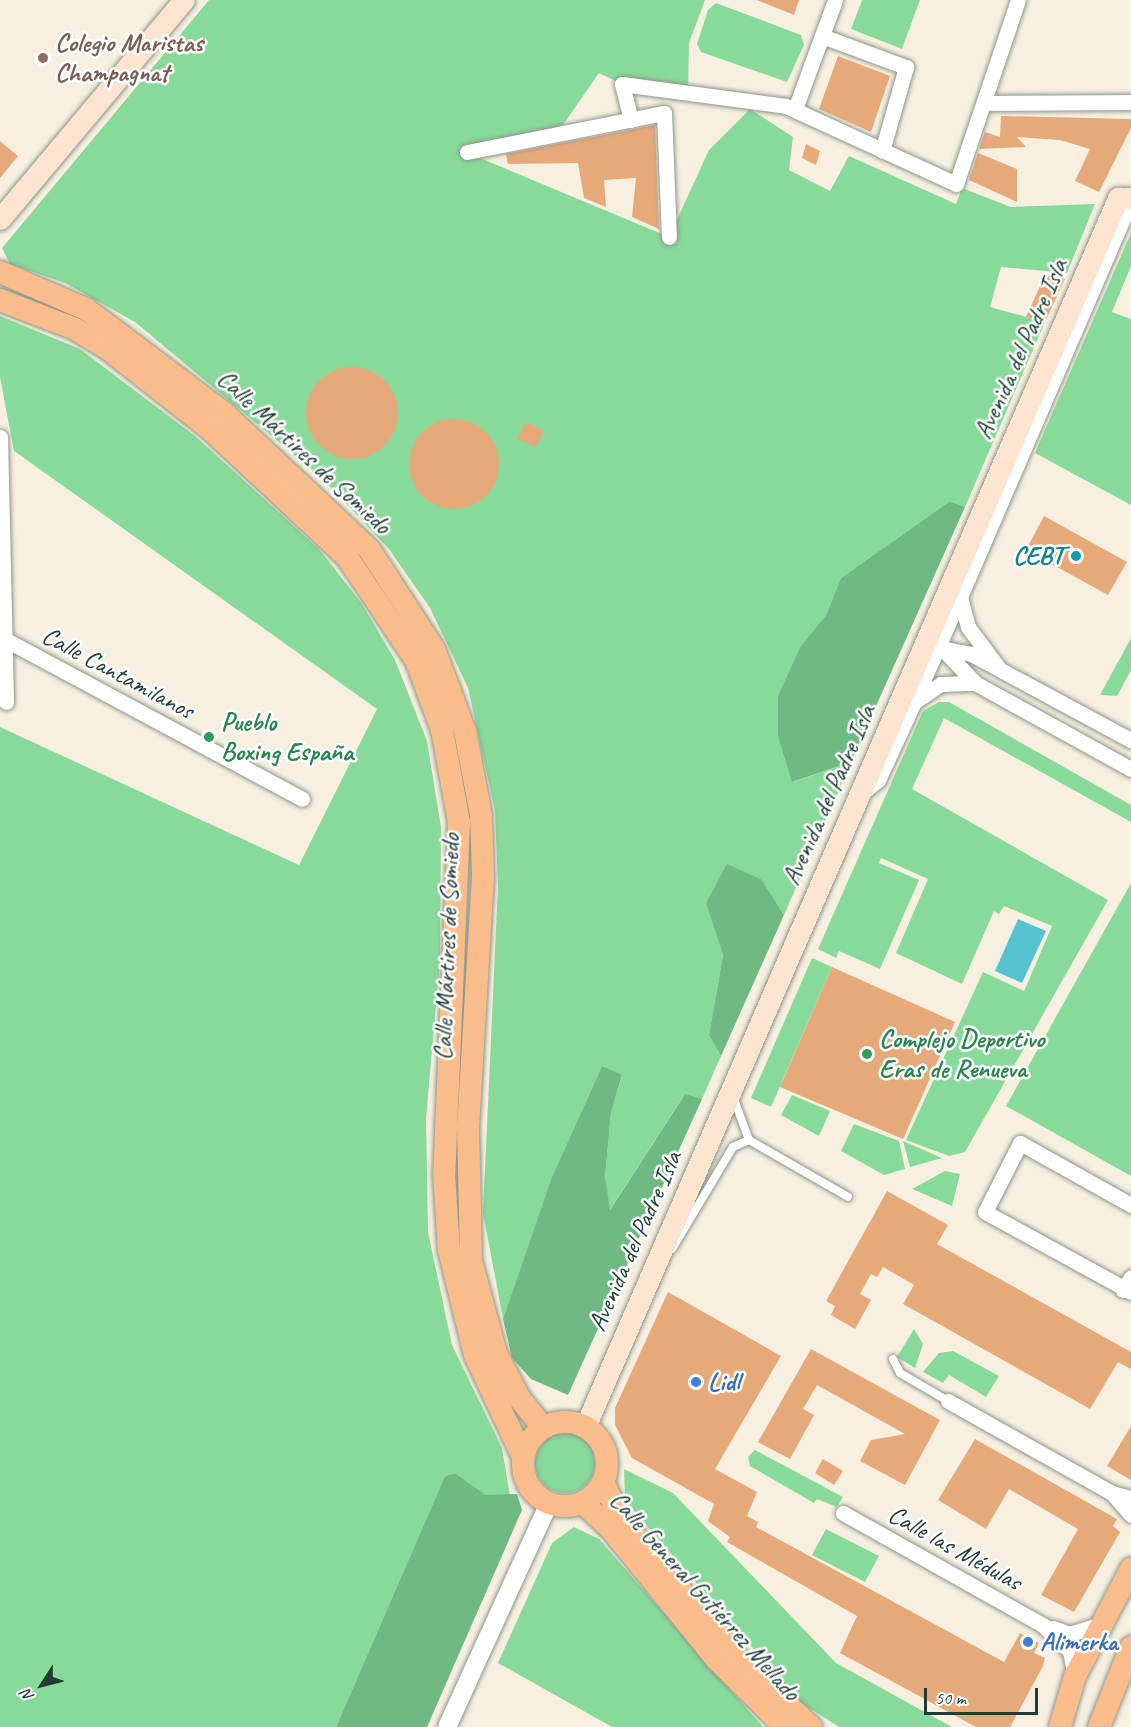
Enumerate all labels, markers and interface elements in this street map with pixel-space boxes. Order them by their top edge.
place label: Colegio Maristas Champagnat [55,27,203,88]
marker: Colegio Maristas Champagnat [36,51,50,65]
street label: Avenida del Padre Isla [967,254,1075,444]
street label: Calle Mártires de Somiedo [210,363,398,541]
place label: CEBT [1013,540,1064,572]
marker: CEBT [1069,549,1083,563]
street label: Calle Cantamilanos [37,620,199,726]
street label: Avenida del Padre Isla [775,700,883,890]
place label: Pueblo Boxing España [221,706,353,768]
marker: Pueblo Boxing España [202,730,216,744]
street label: Calle Mártires de Somiedo [427,833,467,1061]
place label: Complejo Deportivo Eras de Renueva [879,1023,1045,1084]
marker: Complejo Deportivo Eras de Renueva [860,1047,874,1061]
street label: Avenida del Padre Isla [581,1146,689,1336]
place label: Lidl [708,1366,740,1398]
marker: Lidl [689,1375,703,1389]
street label: Calle General Gutiérrez Mellado [603,1485,807,1707]
street label: Calle las Médulas [882,1498,1028,1598]
place label: Alimerka [1040,1626,1118,1658]
marker: Alimerka [1021,1635,1035,1649]
north arrow [12,1655,72,1715]
scale bar [927,1676,1041,1714]
text: N [16,1686,38,1705]
text: 50 m [935,1687,966,1709]

